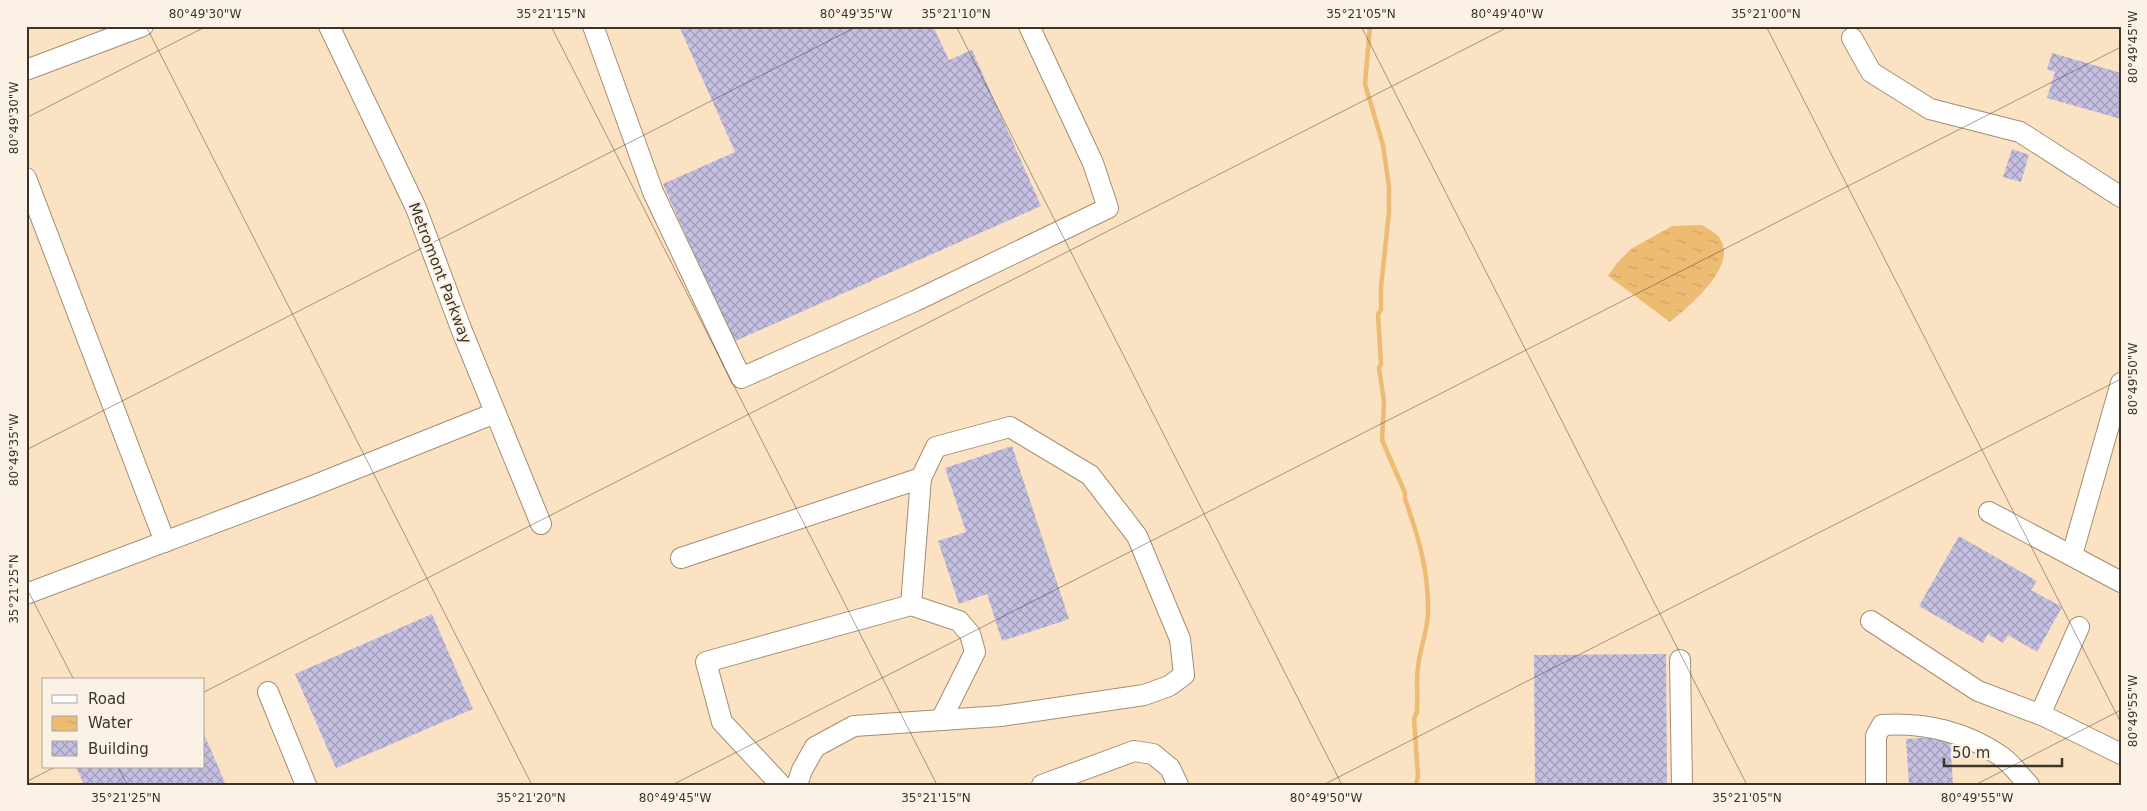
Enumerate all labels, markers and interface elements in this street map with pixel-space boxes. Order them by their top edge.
text: 80°49'30"W [169,7,241,21]
text: 35°21'15"N [516,7,586,21]
text: 80°49'35"W [820,7,892,21]
text: 35°21'10"N [921,7,991,21]
text: 35°21'05"N [1326,7,1396,21]
text: 80°49'40"W [1471,7,1543,21]
text: 35°21'00"N [1731,7,1801,21]
text: 80°49'45"W [2126,11,2140,83]
text: 80°49'30"W [7,82,21,154]
street label: Metromont Parkway [405,200,475,346]
text: 80°49'50"W [2126,343,2140,415]
text: 80°49'35"W [7,414,21,486]
text: 35°21'25"N [7,554,21,624]
text: 80°49'55"W [2126,675,2140,747]
legend [42,678,205,768]
text: Road [88,690,126,708]
text: Water [88,714,133,732]
scale bar [1944,736,2062,768]
text: Building [88,740,149,758]
text: 50 m [1952,744,1990,762]
text: 35°21'25"N [91,791,161,805]
text: 35°21'20"N [496,791,566,805]
text: 80°49'45"W [639,791,711,805]
text: 35°21'15"N [901,791,971,805]
text: 80°49'50"W [1290,791,1362,805]
text: 35°21'05"N [1712,791,1782,805]
text: 80°49'55"W [1941,791,2013,805]

